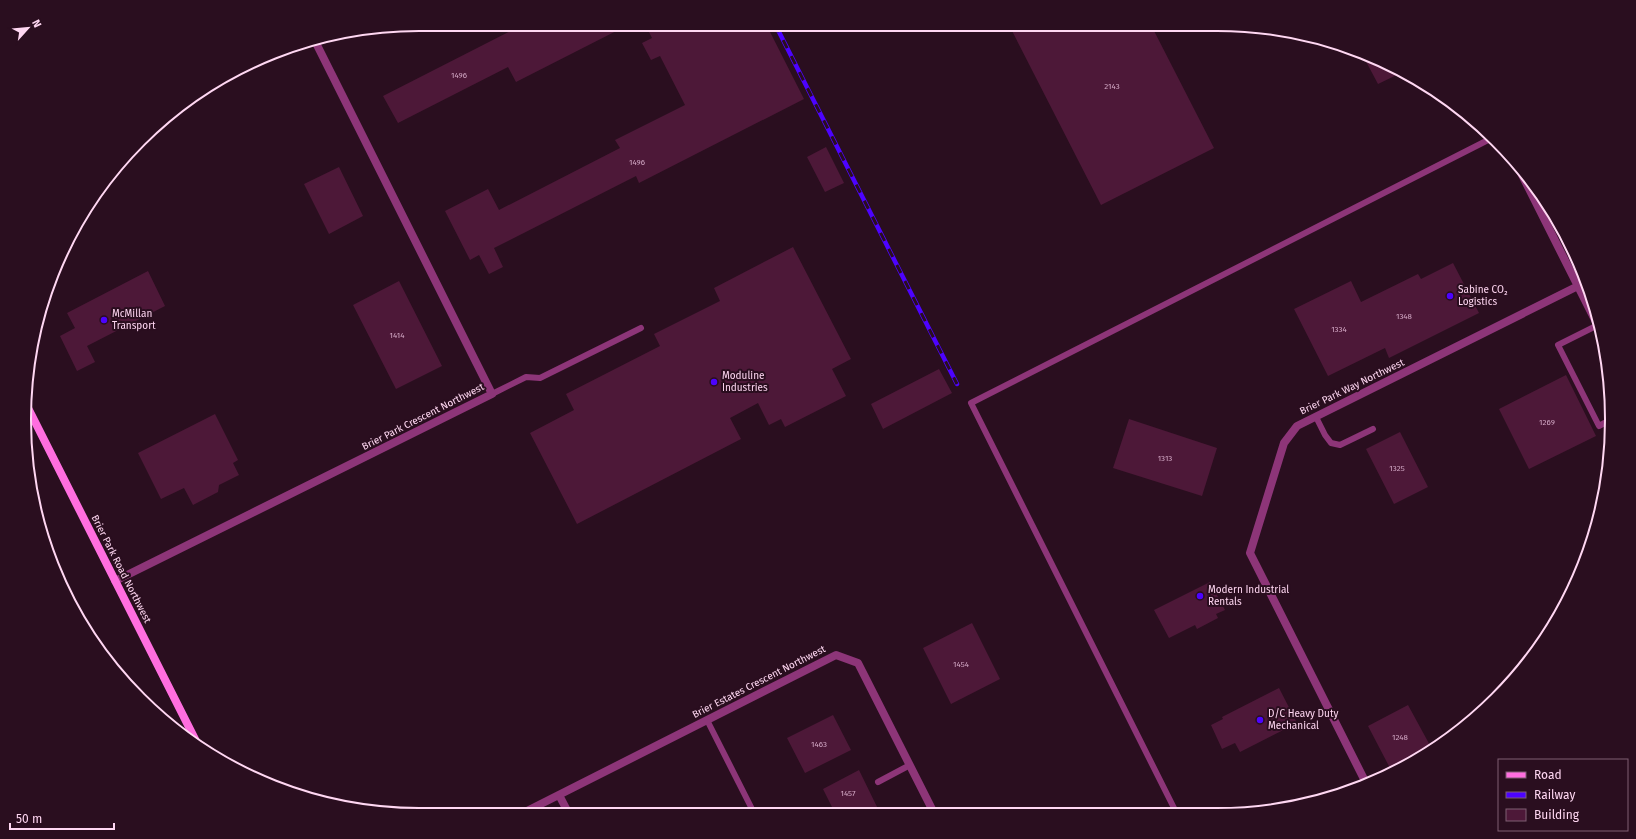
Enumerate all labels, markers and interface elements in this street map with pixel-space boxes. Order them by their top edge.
north arrow [8,8,48,48]
text: N [29,17,44,30]
house number: 1496 [451,71,467,80]
house number: 2143 [1104,82,1120,91]
house number: 1496 [629,158,645,167]
place label: Sabine CO₂ Logistics [1458,284,1508,308]
marker: Sabine CO₂ Logistics [1445,291,1455,301]
place label: McMillan Transport [112,308,156,332]
house number: 1348 [1396,312,1413,321]
marker: McMillan Transport [99,315,109,325]
house number: 1334 [1331,325,1348,334]
house number: 1414 [390,331,405,340]
street label: Brier Park Way Northwest [1298,356,1407,418]
place label: Moduline Industries [722,370,768,394]
marker: Moduline Industries [709,377,719,387]
street label: Brier Park Crescent Northwest [360,381,486,453]
house number: 1269 [1539,418,1555,427]
house number: 1313 [1158,454,1172,463]
house number: 1325 [1389,464,1405,473]
street label: Brier Park Road Northwest [88,513,154,625]
place label: Modern Industrial Rentals [1208,584,1289,608]
marker: Modern Industrial Rentals [1195,591,1205,601]
street label: Brier Estates Crescent Northwest [690,643,828,721]
house number: 1454 [953,660,970,669]
place label: D/C Heavy Duty Mechanical [1268,708,1338,732]
marker: D/C Heavy Duty Mechanical [1255,715,1265,725]
house number: 1248 [1392,733,1409,742]
house number: 1463 [811,740,827,749]
legend [1498,759,1628,831]
text: Road [1534,768,1562,782]
text: Railway [1534,788,1575,802]
house number: 1457 [840,789,856,798]
scale bar [10,805,114,831]
text: Building [1534,808,1580,822]
text: 50 m [16,812,42,826]

